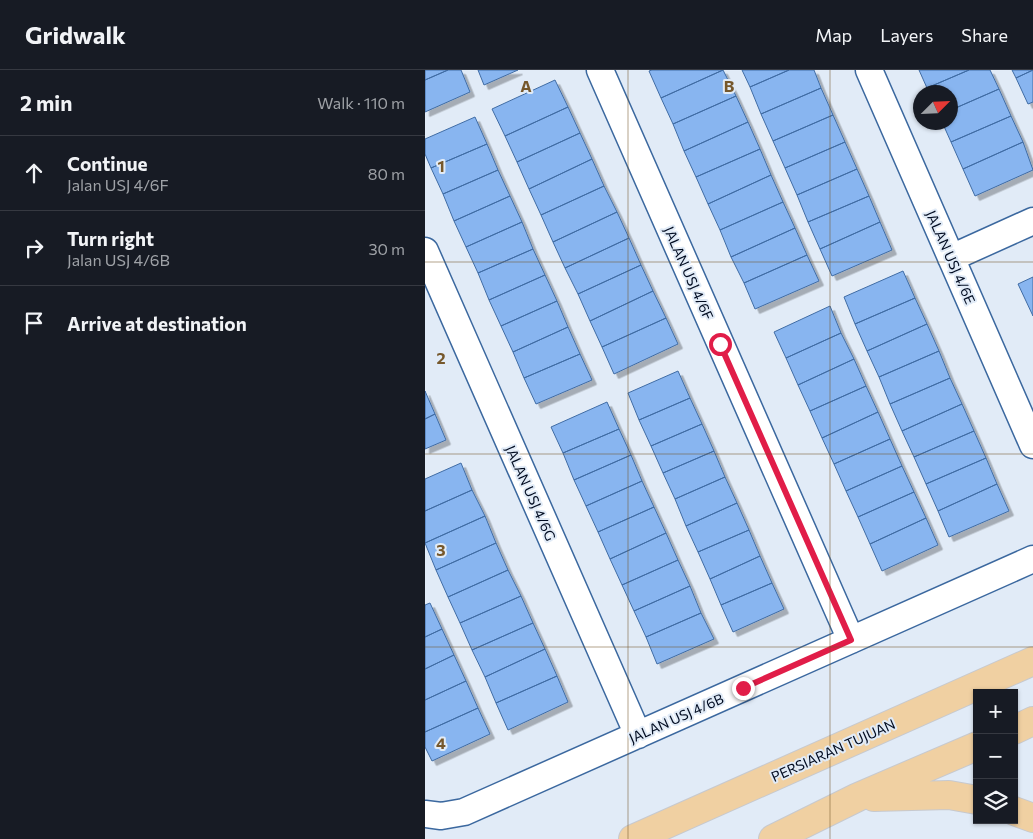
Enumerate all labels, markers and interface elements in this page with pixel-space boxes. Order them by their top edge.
text: Gridwalk [25,20,126,49]
text: Map [815,24,852,46]
text: Layers [880,24,933,46]
text: Share [961,24,1008,46]
text: A [520,76,532,95]
text: B [724,76,735,95]
north arrow [913,85,958,130]
text: 2 min [20,90,72,115]
text: Walk · 110 m [317,93,405,112]
text: Continue [67,152,147,175]
text: 1 [437,156,445,175]
icon: ahead [20,159,48,187]
text: 80 m [368,164,405,183]
text: Jalan USJ 4/6F [67,175,169,194]
street label: JALAN USJ 4/6E [923,207,979,307]
street label: JALAN USJ 4/6F [661,224,717,322]
text: Turn right [67,227,154,250]
icon: right [20,234,48,262]
text: 30 m [368,239,405,258]
text: Jalan USJ 4/6B [67,250,170,269]
icon: arrive [20,309,48,337]
text: Arrive at destination [67,312,247,335]
route start [709,333,732,356]
text: 2 [436,348,446,367]
street label: JALAN USJ 4/6G [502,443,560,543]
text: 3 [436,540,446,559]
route end [732,677,755,700]
map controls [973,689,1018,824]
button: + [973,689,1018,734]
street label: JALAN USJ 4/6B [626,690,726,746]
street label: PERSIARAN TUJUAN [768,715,898,785]
text: 4 [436,733,446,752]
button: − [973,734,1018,779]
button: layers [973,779,1018,824]

